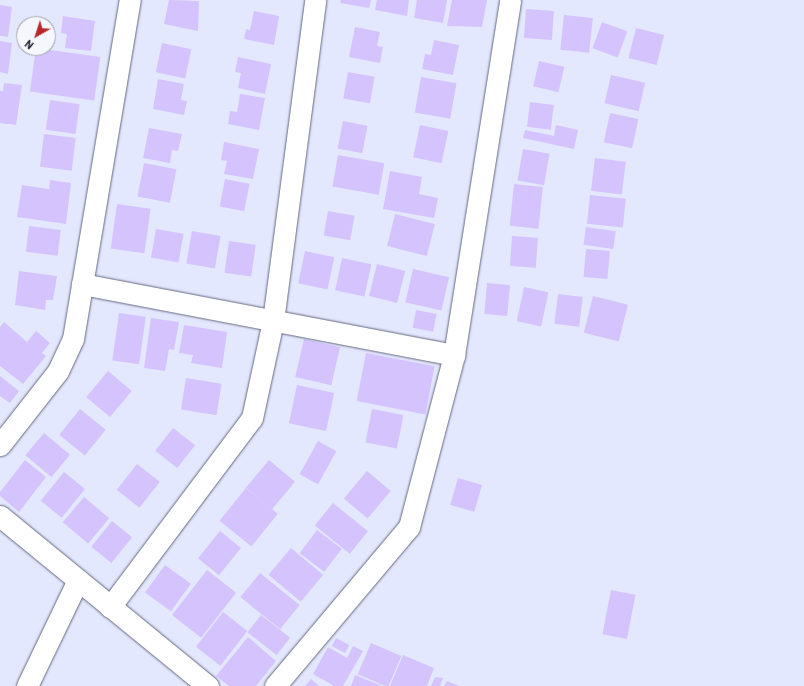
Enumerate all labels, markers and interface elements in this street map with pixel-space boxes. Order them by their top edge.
north arrow [16,16,56,56]
text: N [22,38,36,52]

